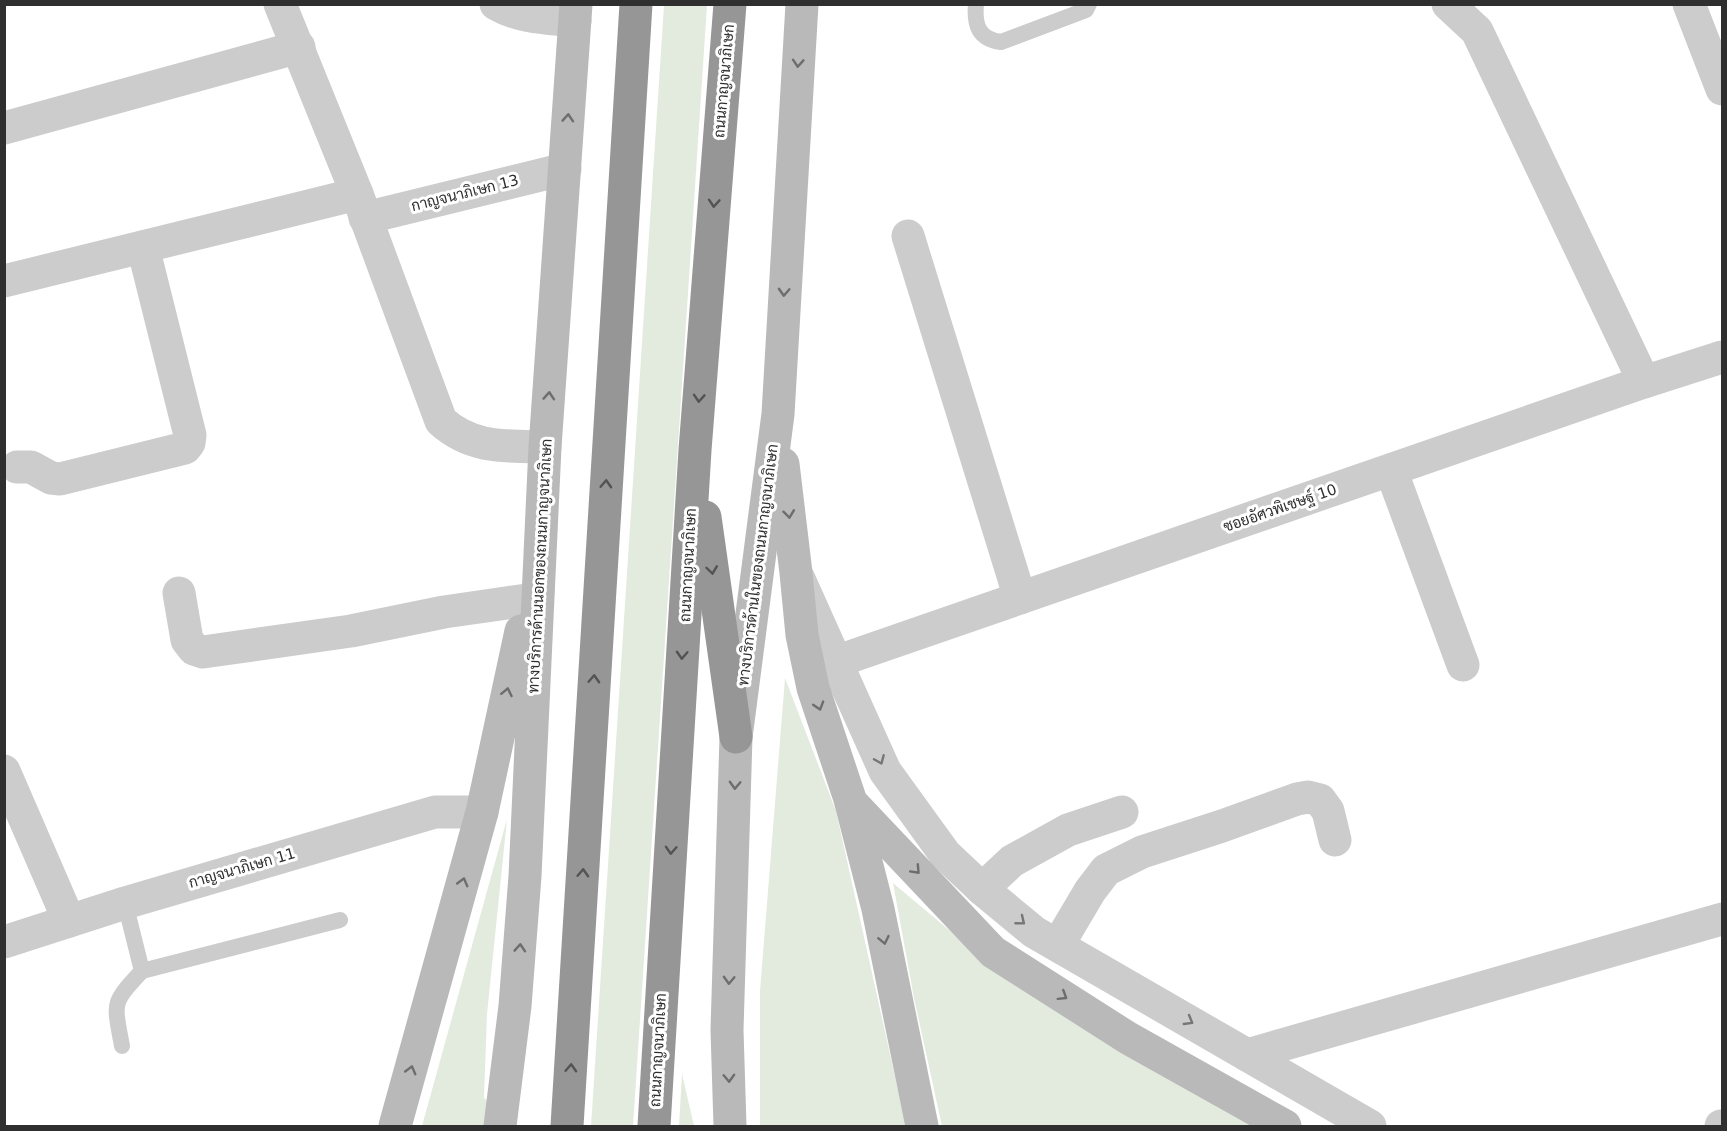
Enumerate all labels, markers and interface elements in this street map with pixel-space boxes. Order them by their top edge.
street label: ถนนกาญจนาภิเษก [710,23,738,139]
one-way arrow [791,58,804,67]
one-way arrow [562,113,575,122]
street label: กาญจนาภิเษก 13 [409,171,521,215]
one-way arrow [708,199,721,208]
one-way arrow [778,287,791,296]
one-way arrow [542,391,555,400]
one-way arrow [693,393,706,402]
street label: ทางบริการด้านนอกของถนนกาญจนาภิเษก [523,438,556,694]
street label: ทางบริการด้านในของถนนกาญจนาภิเษก [733,443,782,687]
street label: ซอยอัศวพิเชษฐ์ 10 [1221,479,1339,537]
one-way arrow [599,480,612,489]
street label: ถนนกาญจนาภิเษก [676,508,700,622]
one-way arrow [783,510,795,519]
one-way arrow [706,565,718,575]
one-way arrow [676,650,689,659]
one-way arrow [588,674,601,683]
one-way arrow [500,688,513,698]
one-way arrow [812,701,824,711]
one-way arrow [873,754,885,765]
one-way arrow [729,781,741,790]
street label: กาญจนาภิเษก 11 [187,844,297,892]
one-way arrow [664,845,677,854]
one-way arrow [909,864,920,874]
one-way arrow [576,869,589,878]
one-way arrow [456,877,468,888]
one-way arrow [1014,914,1025,925]
one-way arrow [877,935,890,945]
one-way arrow [513,943,526,952]
one-way arrow [722,976,735,985]
one-way arrow [1056,989,1067,1000]
street label: ถนนกาญจนาภิเษก [646,993,670,1107]
one-way arrow [1183,1014,1193,1025]
one-way arrow [564,1064,577,1073]
one-way arrow [404,1065,416,1076]
one-way arrow [722,1074,735,1083]

